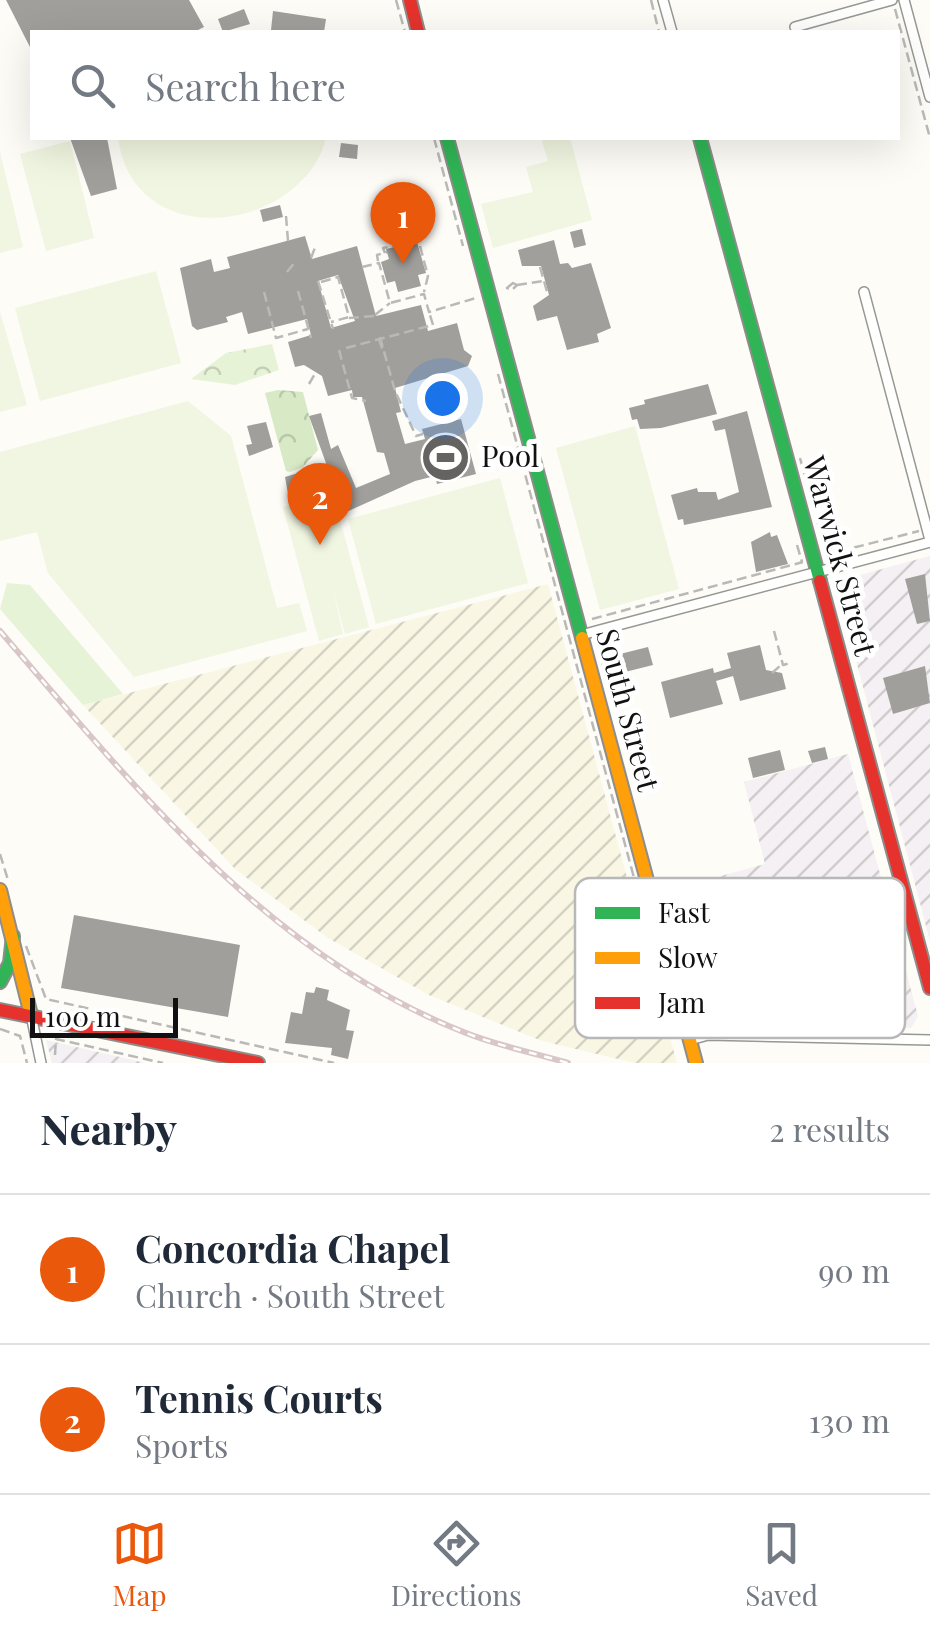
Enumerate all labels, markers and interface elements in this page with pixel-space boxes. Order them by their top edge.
search box [30,30,900,140]
icon: search [65,58,120,113]
text: Search here [145,60,346,111]
pin: 1 [370,182,436,264]
your location [417,373,468,424]
sports icon: Pool [420,431,472,483]
place label: Pool [481,435,539,475]
street label: Warwick Street [795,451,887,660]
pin: 2 [288,462,352,545]
street label: South Street [588,624,670,795]
legend [575,878,905,1038]
text: Fast [658,893,711,930]
text: Slow [658,938,718,975]
text: Jam [657,983,705,1020]
scale bar [30,993,178,1038]
text: 100 m [45,997,121,1034]
text: Nearby [40,1100,177,1156]
text: 2 results [769,1107,890,1150]
text: Concordia Chapel [135,1222,451,1273]
text: 1 [66,1248,79,1291]
text: 90 m [818,1248,890,1291]
text: Church · South Street [135,1273,444,1316]
text: Tennis Courts [135,1372,383,1423]
text: 2 [64,1398,81,1441]
text: 130 m [809,1398,890,1441]
text: Sports [135,1423,228,1466]
tab: Map [112,1516,167,1613]
tab: Directions [391,1516,522,1613]
tab: Saved [745,1516,818,1613]

